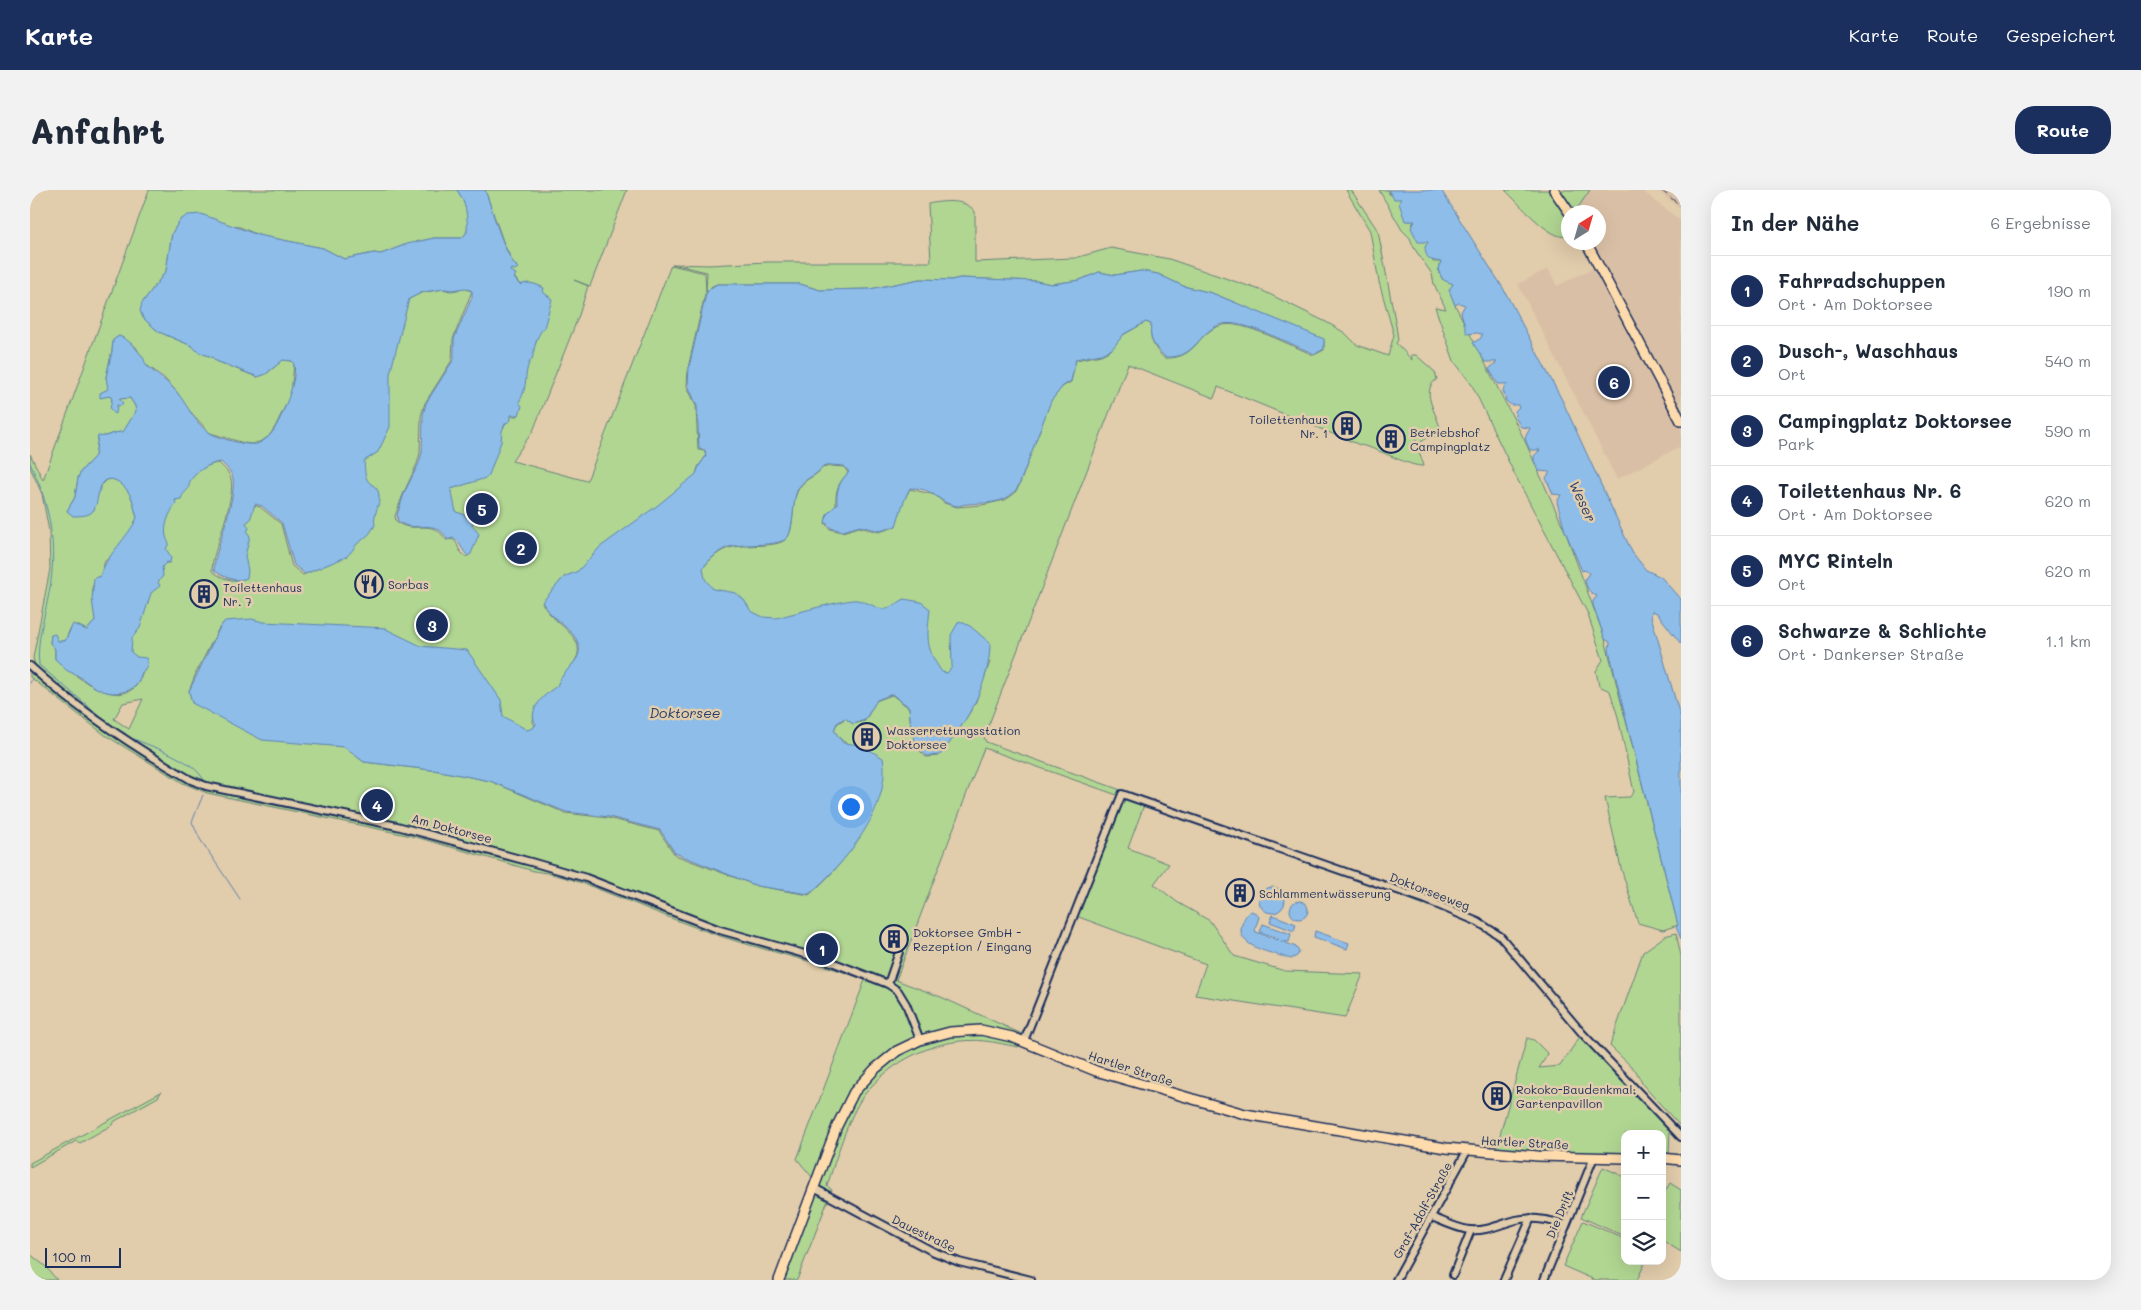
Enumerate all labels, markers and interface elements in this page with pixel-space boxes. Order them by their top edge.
text: Karte [25,20,93,51]
text: Karte [1849,23,1899,47]
text: Route [1927,23,1978,47]
text: Gespeichert [2006,23,2116,47]
button: Route [2015,106,2111,154]
text: Anfahrt [30,107,165,153]
north arrow [1561,205,1606,250]
text: In der Nähe [1731,209,1859,236]
text: 6 Ergebnisse [1990,212,2091,233]
text: Fahrradschuppen [1778,268,1945,293]
text: 1 [1743,280,1751,301]
text: 190 m [2047,280,2091,301]
text: Ort · Am Doktorsee [1778,293,1933,314]
text: Dusch-, Waschhaus [1778,338,1958,363]
text: 2 [1743,350,1751,371]
text: 540 m [2045,350,2091,371]
pin: 6 [1598,363,1630,401]
text: Ort [1778,363,1806,384]
text: Campingplatz Doktorsee [1778,408,2012,433]
place label: Toilettenhaus Nr. 1 [1249,411,1328,441]
building icon: Toilettenhaus Nr. 1 [1332,411,1362,441]
text: 3 [1742,420,1752,441]
text: 590 m [2044,420,2091,441]
building icon: Betriebshof Campingplatz [1376,424,1406,454]
place label: Betriebshof Campingplatz [1410,424,1490,454]
text: Park [1778,433,1814,454]
water label: Weser [1565,477,1601,525]
text: Toilettenhaus Nr. 6 [1778,478,1961,503]
pin: 5 [466,490,498,528]
text: 4 [1742,490,1752,511]
text: 620 m [2045,490,2091,511]
text: Ort · Am Doktorsee [1778,503,1933,524]
pin: 2 [505,529,537,567]
text: MYC Rinteln [1778,548,1893,573]
text: 5 [1742,560,1752,581]
text: 620 m [2045,560,2091,581]
restaurant icon: Sorbas [354,569,384,599]
text: Ort [1778,573,1806,594]
place label: Sorbas [388,576,429,592]
building icon: Toilettenhaus Nr. 7 [189,579,219,609]
place label: Toilettenhaus Nr. 7 [223,579,302,609]
pin: 3 [416,606,448,644]
text: Schwarze & Schlichte [1778,618,1986,643]
text: 6 [1742,630,1752,651]
text: 1.1 km [2046,630,2091,651]
text: Ort · Dankerser Straße [1778,643,1964,664]
water label: Doktorsee [650,703,720,722]
building icon: Wasserrettungsstation Doktorsee [852,722,882,752]
place label: Wasserrettungsstation Doktorsee [886,722,1020,752]
pin: 4 [361,786,393,824]
your location [838,794,864,820]
street label: Am Doktorsee [410,810,494,846]
street label: Doktorseeweg [1388,868,1472,914]
building icon: Schlammentwässerung [1225,878,1255,908]
place label: Schlammentwässerung [1259,885,1391,901]
building icon: Doktorsee GmbH - Rezeption / Eingang [879,924,909,954]
place label: Doktorsee GmbH - Rezeption / Eingang [913,924,1032,954]
pin: 1 [806,930,838,968]
street label: Hartler Straße [1087,1047,1175,1089]
building icon: Rokoko-Baudenkmal: Gartenpavillon [1482,1081,1512,1111]
place label: Rokoko-Baudenkmal: Gartenpavillon [1516,1081,1636,1111]
map controls [1621,1130,1666,1265]
button: + [1621,1130,1666,1175]
street label: Hartler Straße [1481,1132,1569,1152]
street label: Graf-Adolf-Straße [1389,1159,1455,1261]
button: − [1621,1175,1666,1220]
street label: Die Drift [1542,1187,1576,1241]
street label: Dauestraße [889,1211,959,1255]
button: layers [1621,1220,1666,1265]
scale bar [45,1245,121,1268]
text: 100 m [52,1247,91,1266]

